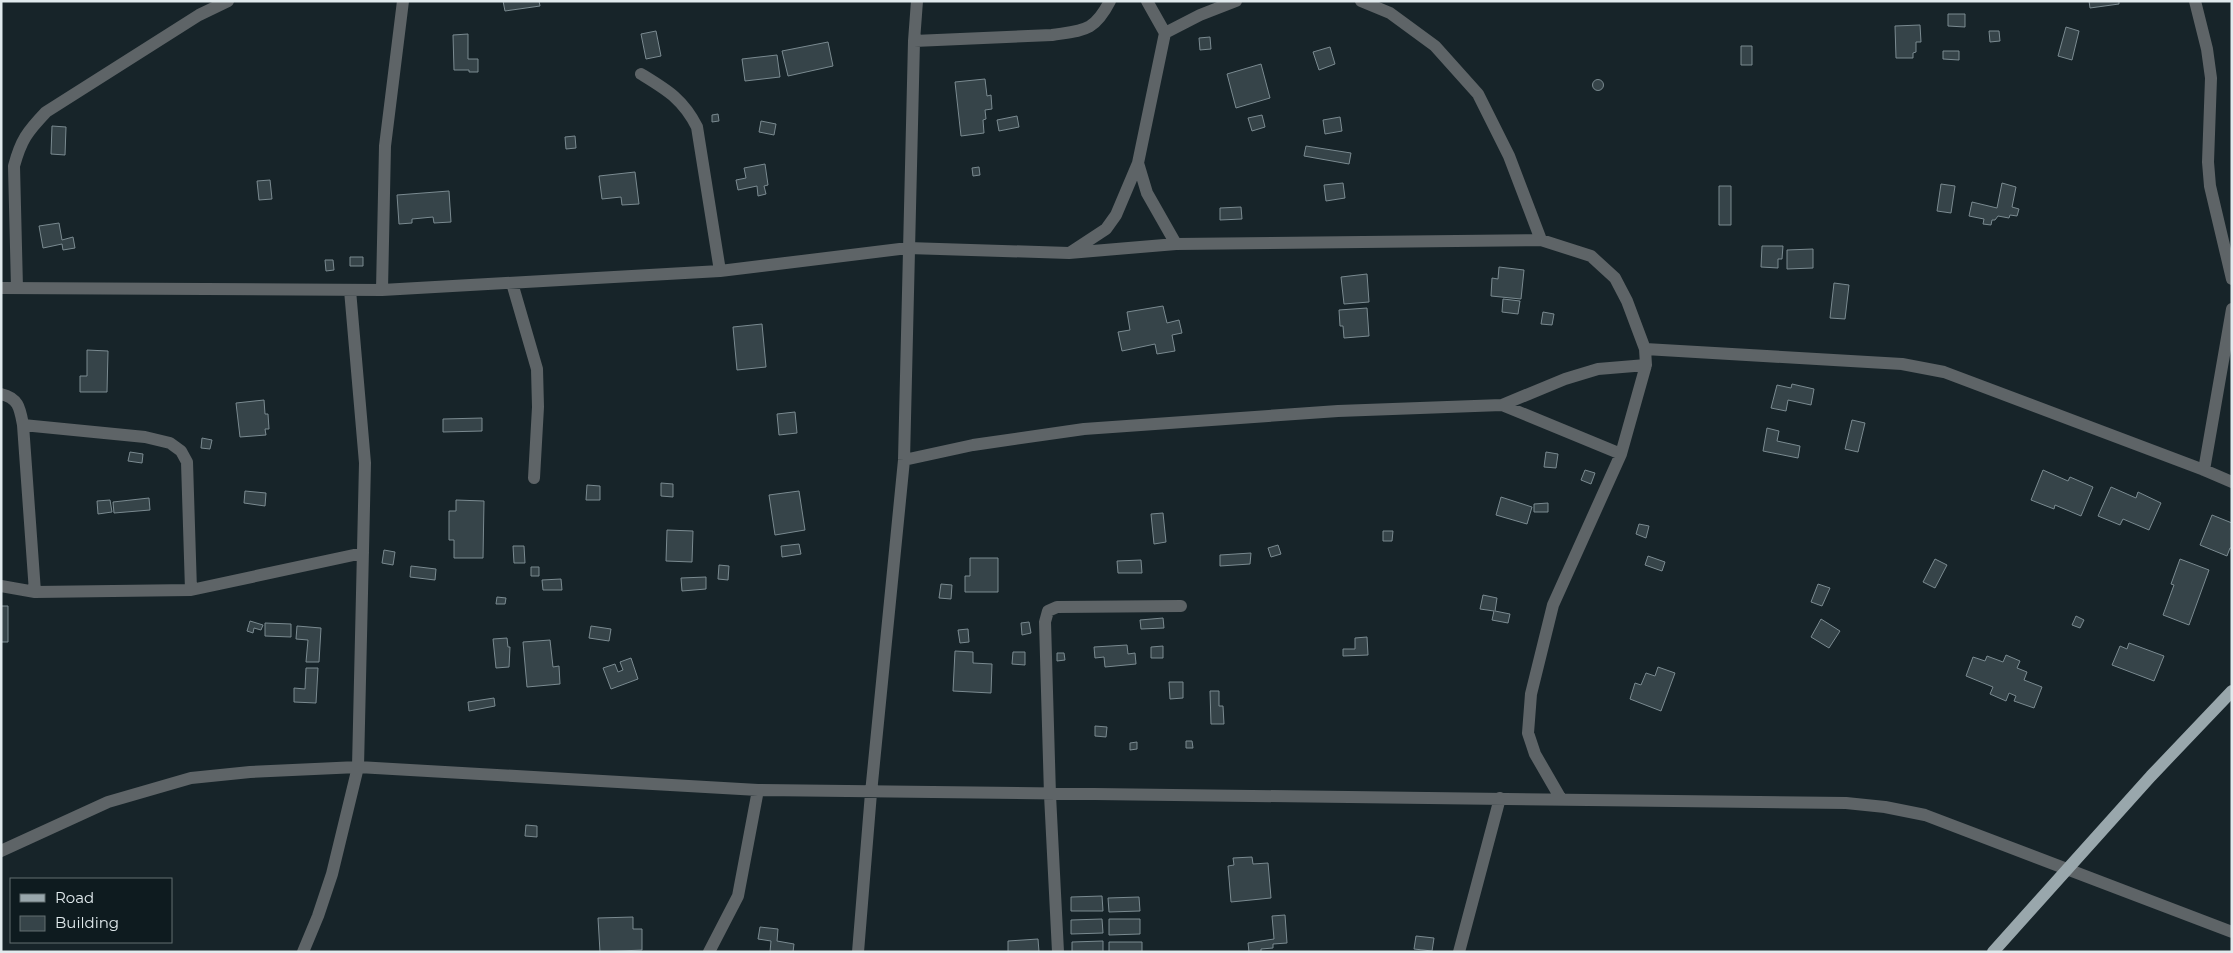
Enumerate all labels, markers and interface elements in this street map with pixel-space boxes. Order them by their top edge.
legend [10,878,172,943]
text: Road [55,888,94,907]
text: Building [55,913,119,932]

